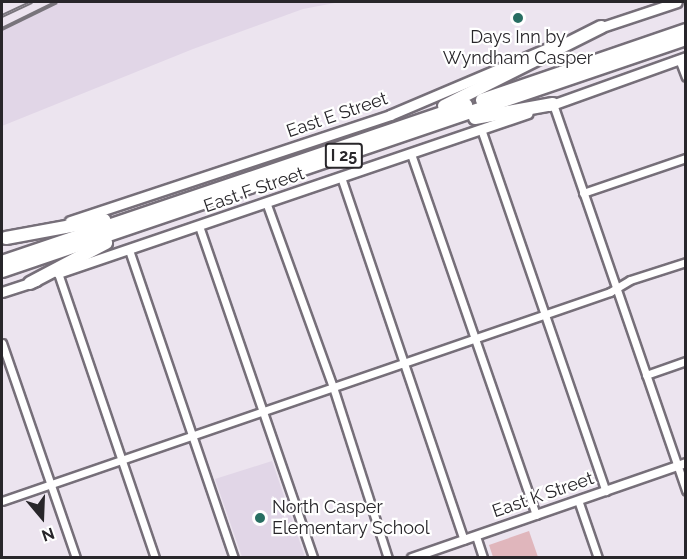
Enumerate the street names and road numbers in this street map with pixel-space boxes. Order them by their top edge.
street label: East E Street [284,88,390,142]
road number: I 25 [324,143,364,169]
street label: East F Street [201,163,307,217]
street label: East K Street [489,468,597,522]

